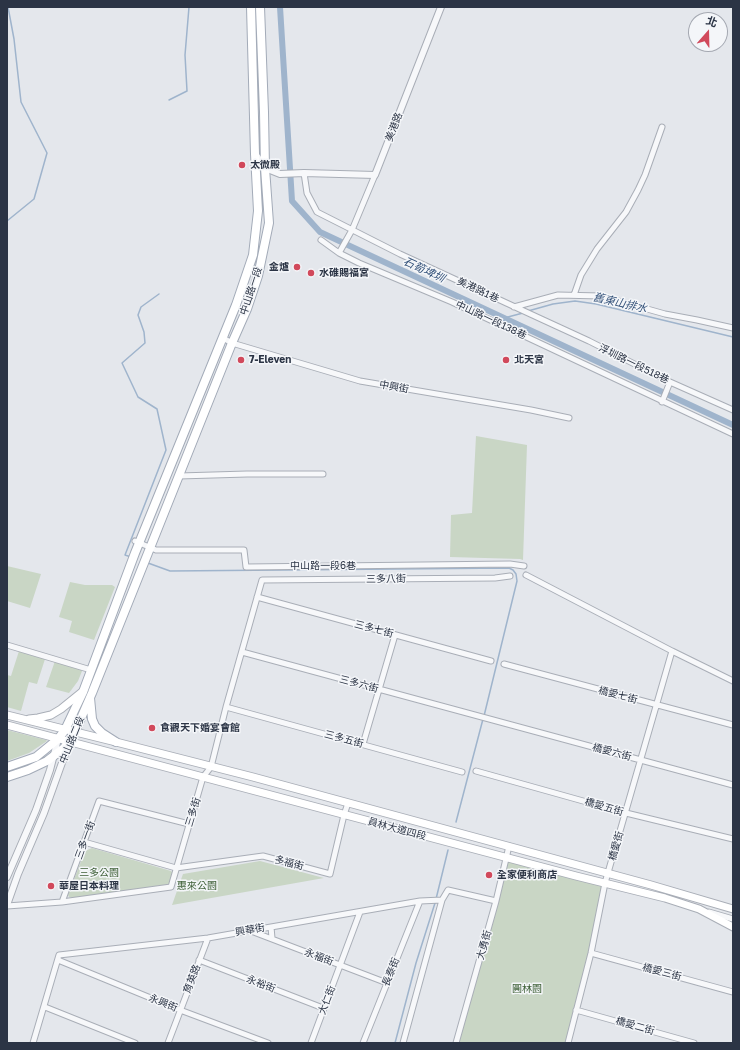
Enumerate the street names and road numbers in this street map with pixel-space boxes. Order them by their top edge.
street label: 美港路 [383,111,405,143]
street label: 中山路一段 [238,265,264,317]
street label: 美港路1巷 [455,275,501,305]
street label: 中山路一段138巷 [454,298,528,342]
street label: 浮圳路一段518巷 [597,342,671,386]
street label: 中興街 [378,378,410,396]
street label: 中山路一段6巷 [290,560,356,572]
street label: 三多八街 [366,573,406,585]
street label: 三多七街 [353,618,395,640]
street label: 三多六街 [338,673,380,695]
street label: 橋愛七街 [597,684,639,706]
street label: 中山路二段 [57,715,87,765]
street label: 三多五街 [323,728,365,750]
street label: 橋愛六街 [591,741,633,763]
street label: 三多街 [183,796,203,828]
street label: 橋愛五街 [583,796,625,818]
street label: 員林大道四段 [366,815,428,843]
street label: 三多一街 [73,819,97,861]
street label: 橋愛街 [606,830,626,862]
street label: 多福街 [273,853,305,873]
street label: 興華街 [234,921,266,939]
street label: 大勇街 [474,929,494,961]
street label: 永福街 [303,946,335,968]
street label: 長泰街 [380,956,402,988]
street label: 橋愛三街 [641,961,683,983]
street label: 育英路 [181,963,203,995]
street label: 永裕街 [245,973,277,995]
street label: 大仁街 [316,984,338,1016]
street label: 永興街 [147,992,179,1014]
street label: 橋愛二街 [614,1015,656,1037]

